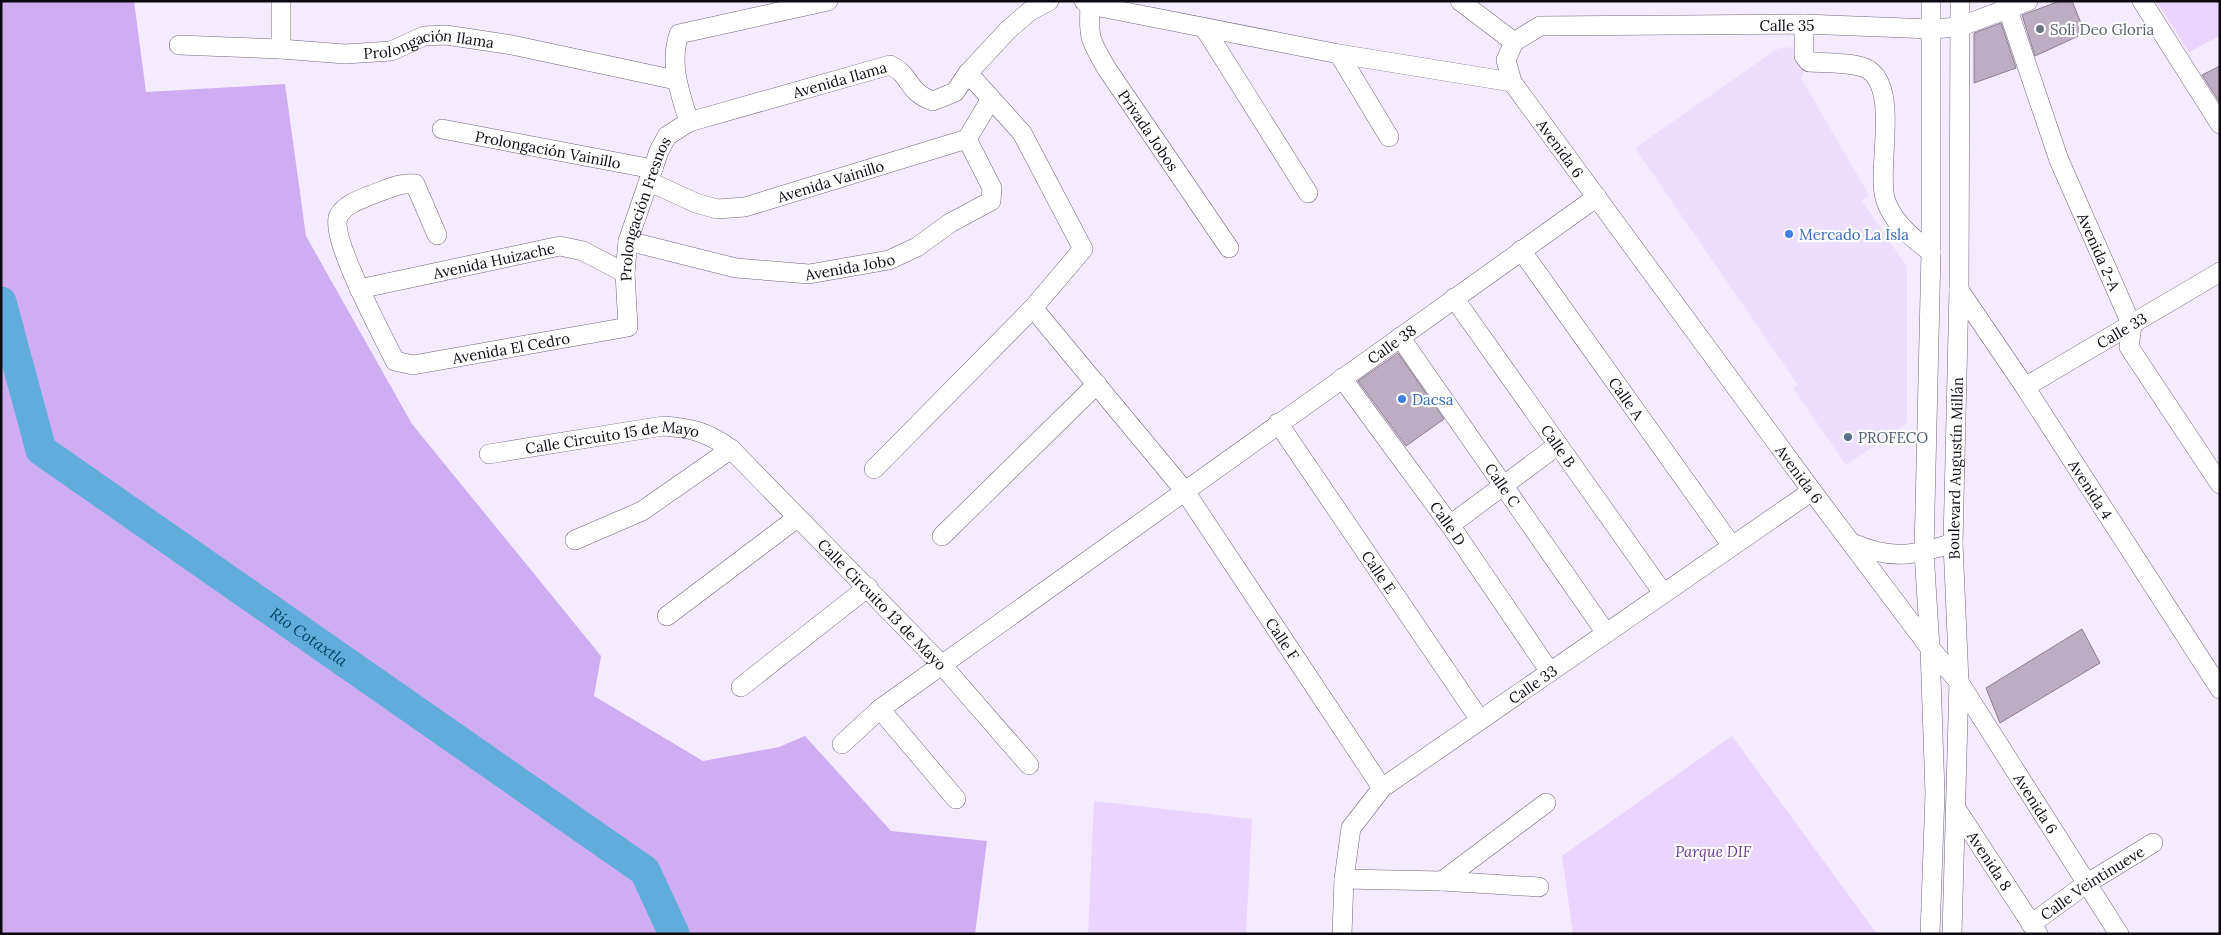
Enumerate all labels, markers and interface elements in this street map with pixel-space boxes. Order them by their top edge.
street label: Calle 35 [1760,16,1815,35]
place label: Soli Deo Gloria [2050,20,2154,39]
marker: Soli Deo Gloria [2034,23,2046,35]
street label: Prolongación Ilama [363,25,496,62]
street label: Avenida Ilama [790,57,889,102]
street label: Privada Jobos [1114,86,1183,175]
street label: Avenida 6 [1532,115,1588,181]
street label: Prolongación Vainillo [474,126,623,172]
street label: Prolongación Fresnos [615,133,675,282]
street label: Avenida Vainillo [774,155,886,206]
street label: Avenida 2-A [2073,209,2125,294]
place label: Mercado La Isla [1799,225,1909,244]
marker: Mercado La Isla [1783,228,1795,240]
street label: Avenida Huizache [430,238,557,283]
street label: Avenida Jobo [803,249,898,284]
street label: Calle 33 [2093,308,2150,352]
street label: Calle 38 [1363,320,1419,368]
street label: Avenida El Cedro [450,328,571,368]
street label: Calle A [1605,373,1649,424]
street label: Boulevard Augustín Millán [1943,377,1966,560]
place label: Dacsa [1412,390,1454,409]
marker: Dacsa [1396,393,1408,405]
street label: Calle Circuito 15 de Mayo [524,416,702,458]
street label: Calle B [1537,421,1580,471]
place label: PROFECO [1858,428,1928,447]
marker: PROFECO [1842,431,1854,443]
street label: Avenida 6 [1771,440,1827,507]
street label: Avenida 4 [2064,455,2117,522]
street label: Calle C [1481,459,1525,511]
street label: Calle D [1426,497,1470,549]
street label: Calle Circuito 13 de Mayo [814,534,951,674]
street label: Calle E [1358,547,1401,597]
water label: Río Cotaxtla [267,603,352,671]
street label: Calle F [1262,614,1304,663]
street label: Calle 33 [1504,661,1561,708]
street label: Avenida 6 [2009,769,2062,837]
street label: Avenida 8 [1963,826,2016,894]
street label: Calle Veintinueve [2036,841,2148,924]
park label: Parque DIF [1675,842,1752,861]

